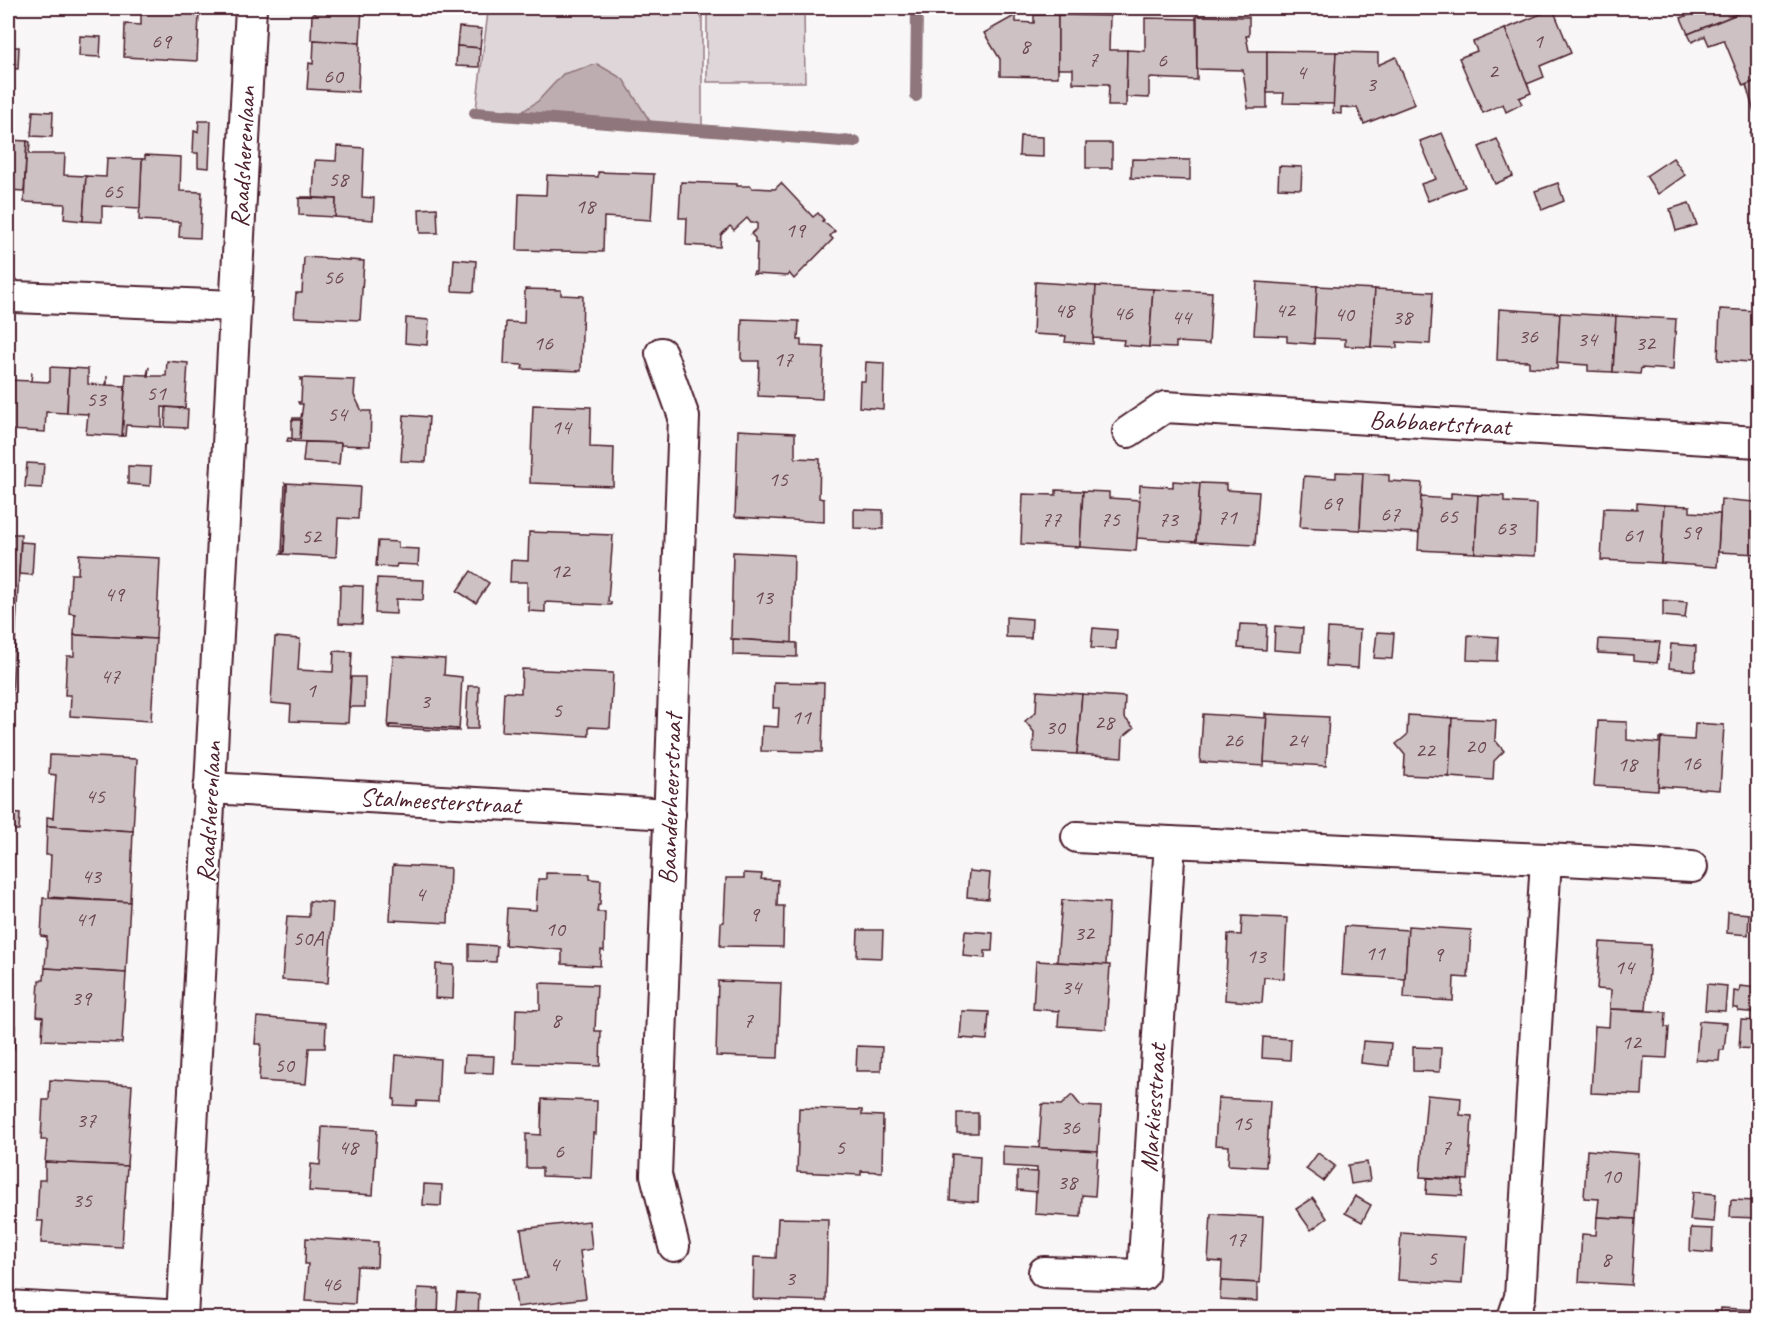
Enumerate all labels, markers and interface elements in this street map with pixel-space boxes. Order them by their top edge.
house number: 69 [151,27,173,55]
house number: 1 [1533,27,1544,55]
house number: 8 [1020,32,1032,60]
house number: 7 [1088,45,1099,73]
house number: 6 [1157,46,1168,74]
house number: 2 [1488,57,1500,85]
house number: 4 [1296,58,1308,86]
house number: 60 [323,62,345,90]
house number: 3 [1366,70,1378,98]
street label: Raadsherenlaan [223,84,263,229]
house number: 58 [328,165,350,193]
house number: 65 [103,177,124,205]
house number: 18 [575,192,597,220]
house number: 19 [785,216,807,244]
house number: 56 [323,263,344,291]
house number: 48 [1054,296,1076,324]
house number: 42 [1275,296,1297,324]
house number: 46 [1113,299,1134,327]
house number: 40 [1334,300,1356,328]
house number: 44 [1171,303,1193,331]
house number: 38 [1392,303,1414,331]
house number: 36 [1518,322,1539,350]
house number: 34 [1577,325,1599,353]
house number: 16 [533,329,554,357]
house number: 32 [1635,329,1657,357]
house number: 17 [773,345,794,373]
house number: 51 [146,379,167,407]
house number: 53 [86,385,108,413]
house number: 54 [327,400,349,428]
street label: Babbaertstraat [1369,403,1514,443]
house number: 14 [551,413,573,441]
house number: 15 [768,465,789,493]
house number: 69 [1322,489,1344,517]
house number: 67 [1380,500,1401,528]
house number: 65 [1438,502,1459,530]
house number: 71 [1217,503,1238,531]
house number: 77 [1041,505,1062,533]
house number: 75 [1100,505,1121,533]
house number: 73 [1158,505,1180,533]
house number: 63 [1496,514,1518,542]
house number: 59 [1681,518,1703,546]
house number: 61 [1623,521,1644,549]
house number: 52 [301,522,323,550]
house number: 12 [550,557,572,585]
house number: 49 [104,580,126,608]
house number: 13 [753,583,775,611]
house number: 47 [100,662,121,690]
house number: 1 [306,676,317,704]
house number: 3 [420,687,432,715]
house number: 5 [552,696,563,724]
house number: 11 [791,703,812,731]
house number: 28 [1094,708,1116,736]
street label: Baanderheerstraat [651,710,690,885]
house number: 30 [1045,713,1067,741]
house number: 26 [1223,726,1244,754]
house number: 24 [1287,726,1309,754]
house number: 20 [1465,732,1487,760]
house number: 22 [1415,736,1437,764]
street label: Raadsherenlaan [189,739,229,884]
house number: 16 [1681,749,1702,777]
house number: 18 [1617,750,1639,778]
street label: Stalmeesterstraat [359,780,524,822]
house number: 45 [85,782,106,810]
house number: 43 [81,862,103,890]
house number: 4 [415,880,427,908]
house number: 9 [749,900,761,928]
house number: 41 [75,905,96,933]
house number: 10 [545,915,567,943]
house number: 32 [1074,919,1096,947]
house number: 50A [293,924,324,952]
house number: 11 [1365,939,1386,967]
house number: 9 [1433,940,1445,968]
house number: 13 [1246,942,1268,970]
house number: 14 [1614,953,1636,981]
house number: 34 [1061,973,1083,1001]
house number: 39 [71,984,93,1012]
house number: 8 [551,1006,563,1034]
house number: 7 [743,1006,754,1034]
house number: 12 [1621,1028,1643,1056]
street label: Markiesstraat [1132,1040,1174,1173]
house number: 50 [274,1051,296,1079]
house number: 37 [76,1106,97,1134]
house number: 15 [1232,1109,1253,1137]
house number: 36 [1060,1113,1081,1141]
house number: 48 [338,1133,360,1161]
house number: 5 [835,1133,846,1161]
house number: 7 [1441,1133,1452,1161]
house number: 6 [554,1137,565,1165]
house number: 10 [1601,1162,1623,1190]
house number: 38 [1057,1168,1079,1196]
house number: 35 [72,1186,93,1214]
house number: 17 [1226,1225,1247,1253]
house number: 5 [1427,1244,1438,1272]
house number: 8 [1601,1245,1613,1273]
house number: 4 [549,1250,561,1278]
house number: 3 [785,1264,797,1292]
house number: 46 [321,1270,342,1298]

